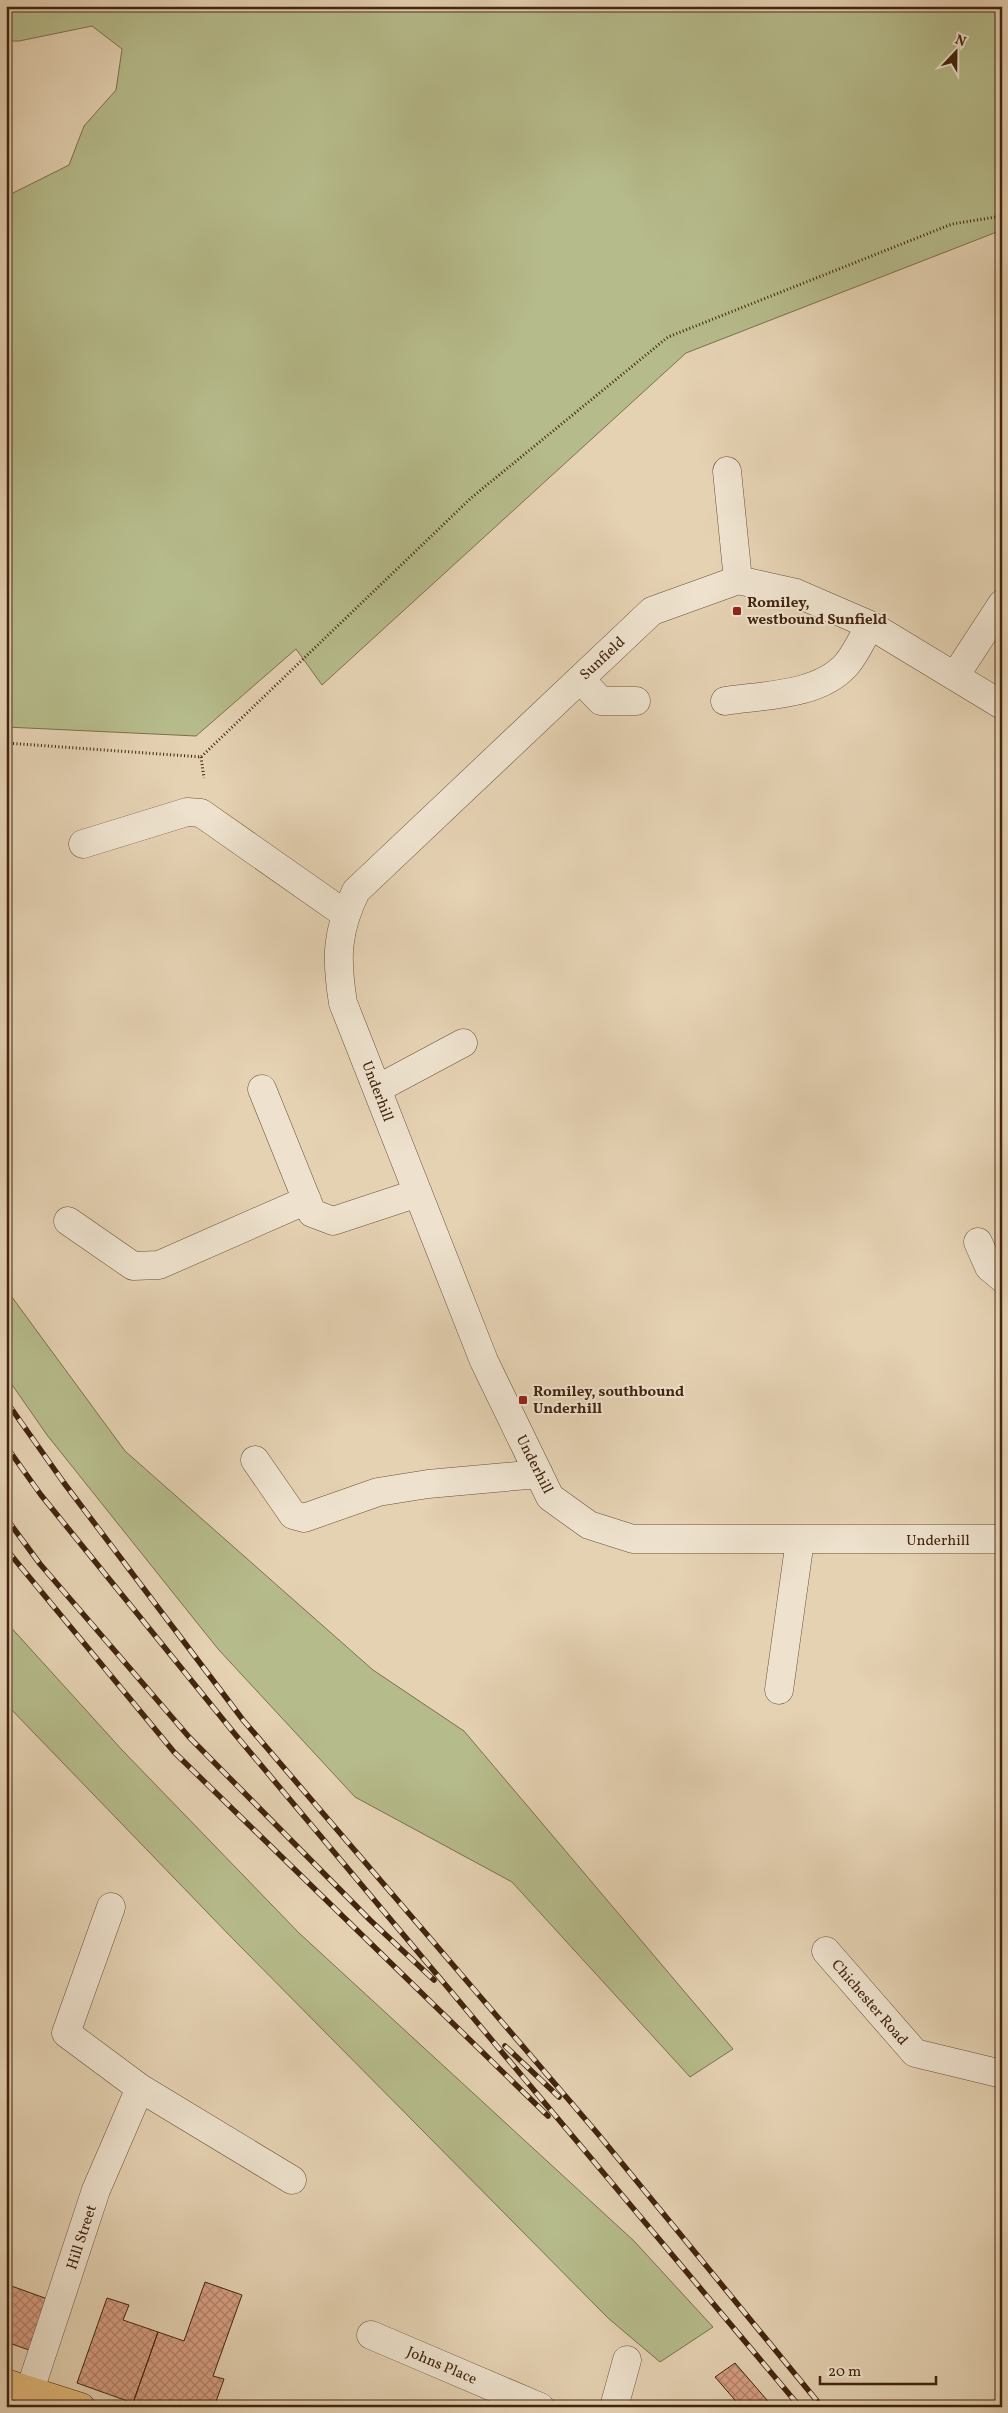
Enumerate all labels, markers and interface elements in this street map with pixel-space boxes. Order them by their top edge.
north arrow [930,28,980,78]
text: N [952,31,969,52]
place label: Romiley, westbound Sunfield [747,593,887,631]
marker: Romiley, westbound Sunfield [731,605,743,617]
street label: Sunfield [576,633,630,686]
street label: Underhill [355,1058,398,1125]
place label: Romiley, southbound Underhill [533,1382,684,1420]
marker: Romiley, southbound Underhill [517,1394,529,1406]
street label: Underhill [510,1432,557,1498]
street label: Underhill [906,1531,970,1552]
street label: Chichester Road [826,1956,912,2050]
street label: Hill Street [62,2202,103,2273]
street label: Johns Place [403,2342,480,2391]
scale bar [820,2353,937,2385]
text: 20 m [828,2362,861,2383]

